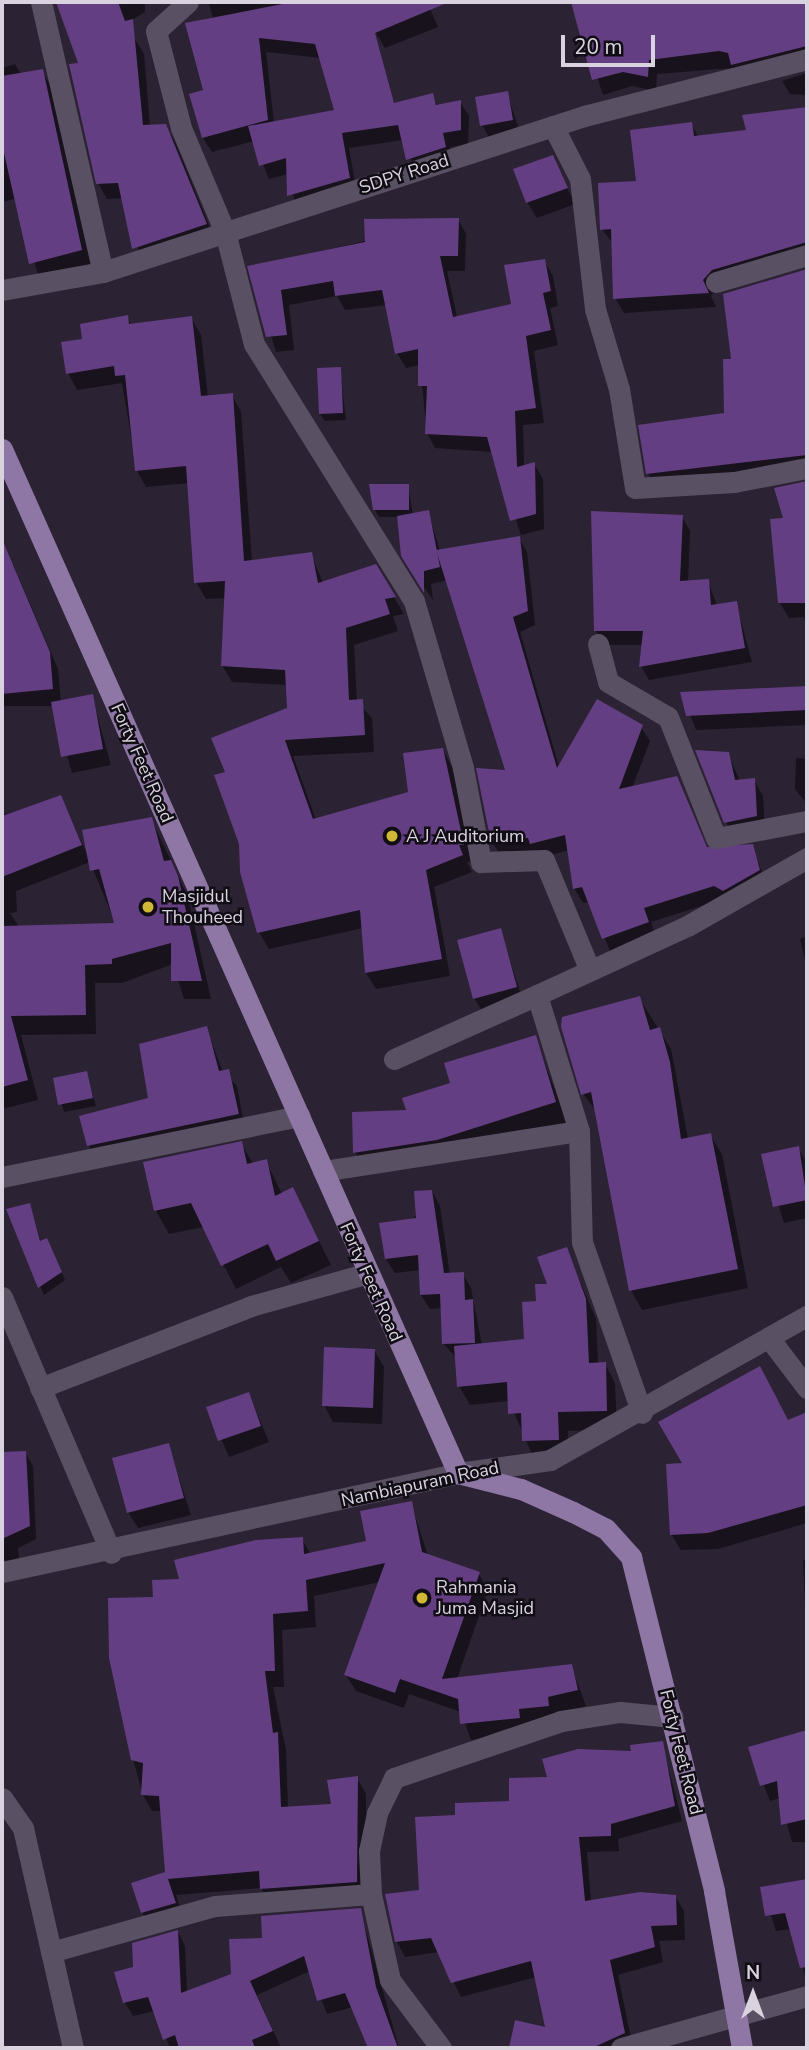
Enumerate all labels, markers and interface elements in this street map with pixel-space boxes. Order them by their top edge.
scale bar [564,21,658,65]
text: 20 m [574,33,623,61]
street label: SDPY Road [356,149,452,199]
street label: Forty Feet Road [106,700,178,826]
place label: A J Auditorium [406,825,524,847]
marker: A J Auditorium [384,828,400,844]
place label: Masjidul Thouheed [162,886,243,928]
marker: Masjidul Thouheed [140,899,156,915]
street label: Forty Feet Road [335,1219,407,1345]
street label: Nambiapuram Road [339,1457,501,1511]
place label: Rahmania Juma Masjid [436,1577,534,1620]
marker: Rahmania Juma Masjid [414,1590,430,1606]
street label: Forty Feet Road [655,1687,707,1817]
north arrow [718,1959,788,2029]
text: N [746,1960,760,1986]

